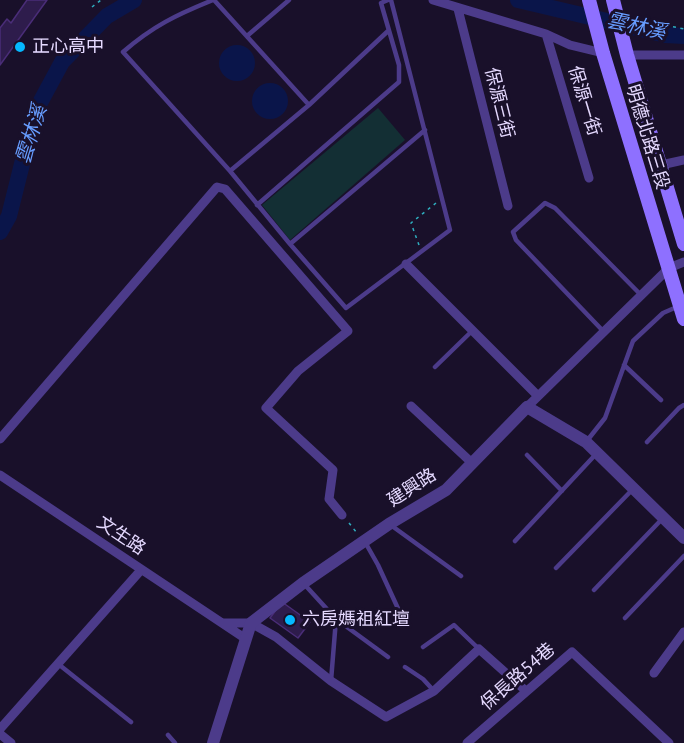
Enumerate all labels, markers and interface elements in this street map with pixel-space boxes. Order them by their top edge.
water label: 雲林溪 [604,9,668,45]
place label: 正心高中 [32,36,104,58]
marker: 正心高中 [13,40,27,54]
street label: 保源一街 [563,63,605,139]
street label: 保源三街 [480,65,518,141]
street label: 明德北路三段 [621,82,673,192]
water label: 雲林溪 [12,103,52,167]
street label: 建興路 [383,464,441,512]
street label: 文生路 [93,512,149,560]
place label: 六房媽祖紅壇 [302,609,410,631]
marker: 六房媽祖紅壇 [283,613,297,627]
street label: 保長路54巷 [476,639,560,715]

